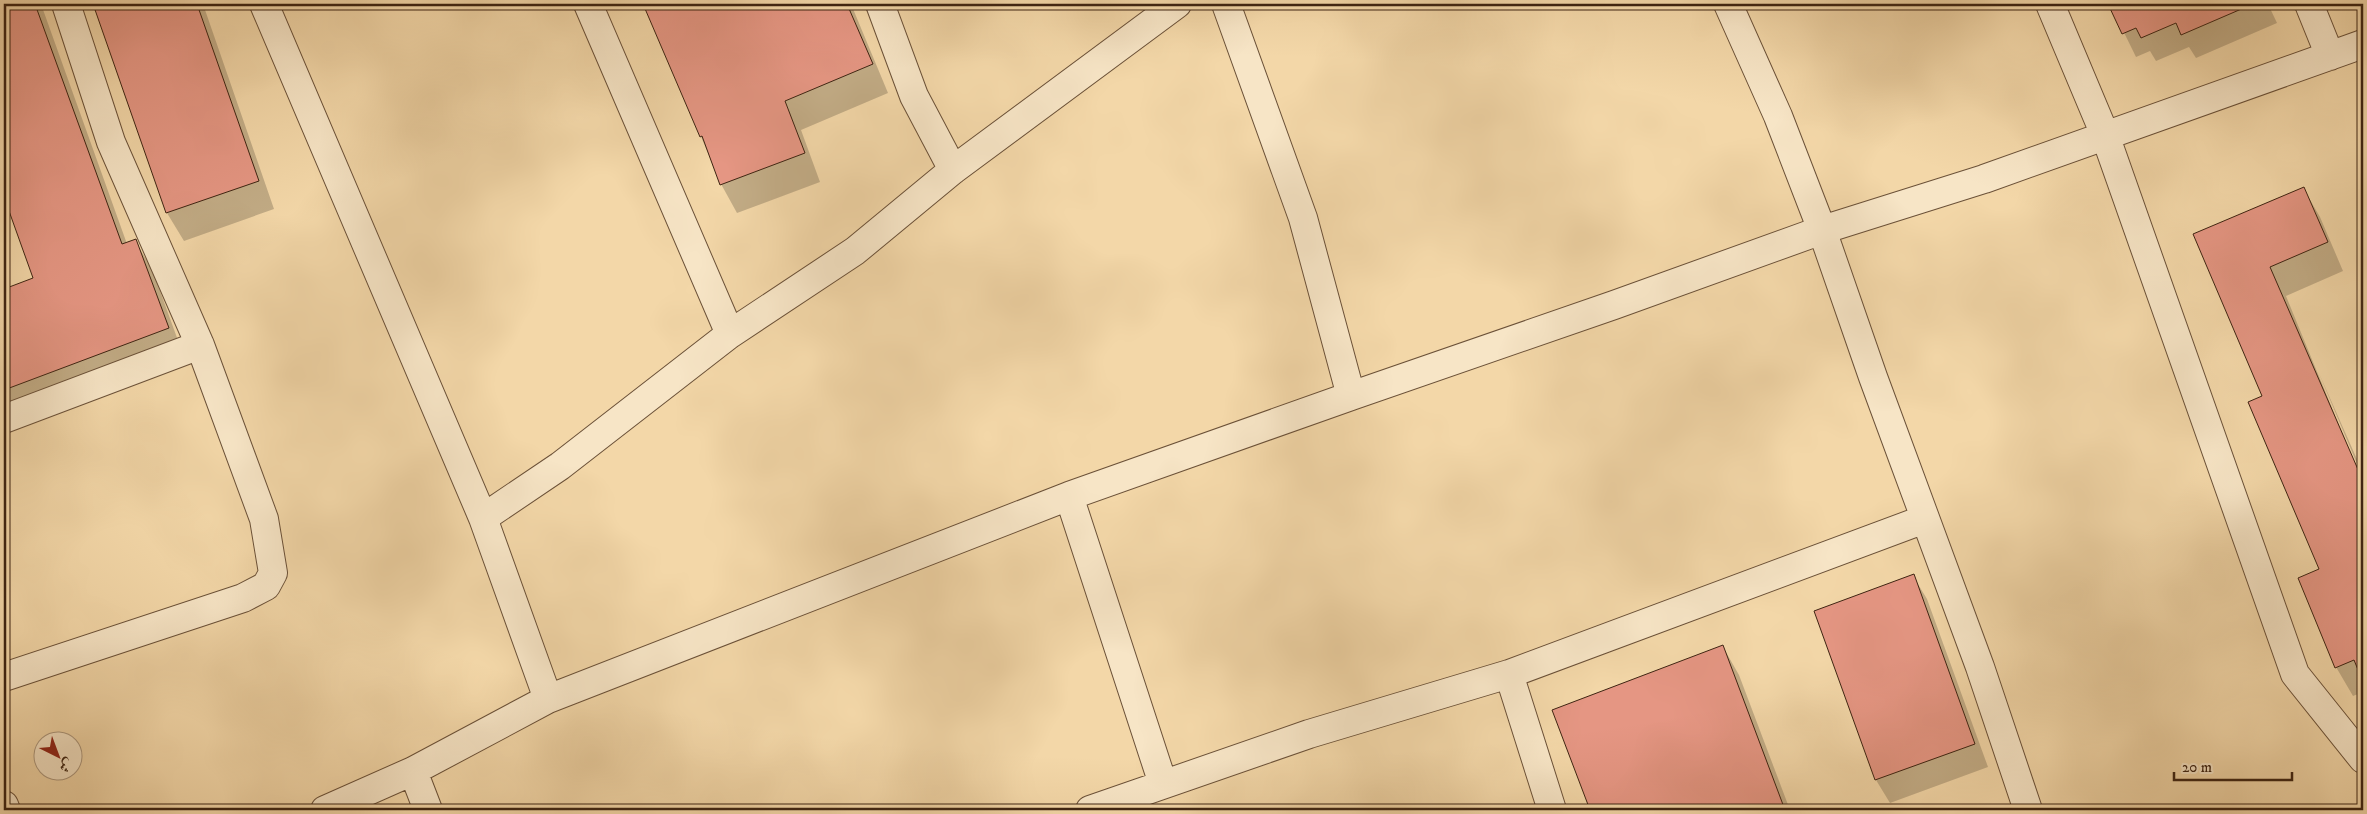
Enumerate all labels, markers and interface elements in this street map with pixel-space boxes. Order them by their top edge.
north arrow [32,732,82,782]
scale bar [2174,749,2292,781]
text: ش [55,754,77,776]
text: 20 m [2182,758,2212,777]

